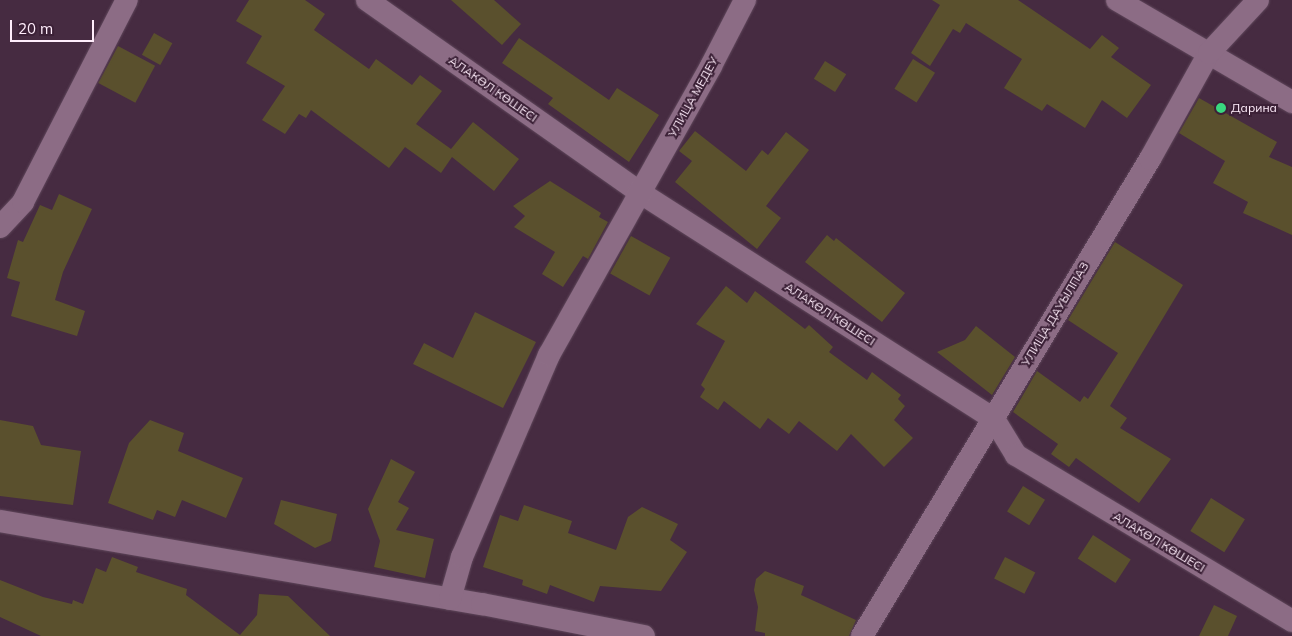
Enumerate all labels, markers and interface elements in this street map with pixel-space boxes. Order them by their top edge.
scale bar [12,10,96,42]
text: 20 m [18,19,53,38]
street label: АЛАКӨЛ КӨШЕСІ [446,53,540,125]
street label: УЛИЦА МЕДЕУ [665,54,721,140]
place label: Дарина [1231,101,1277,115]
marker: Дарина [1215,102,1227,114]
street label: УЛИЦА ДАУЫЛПАЗ [1018,259,1092,369]
street label: АЛАКӨЛ КӨШЕСІ [782,279,878,349]
street label: АЛАКӨЛ КӨШЕСІ [1110,509,1208,575]

